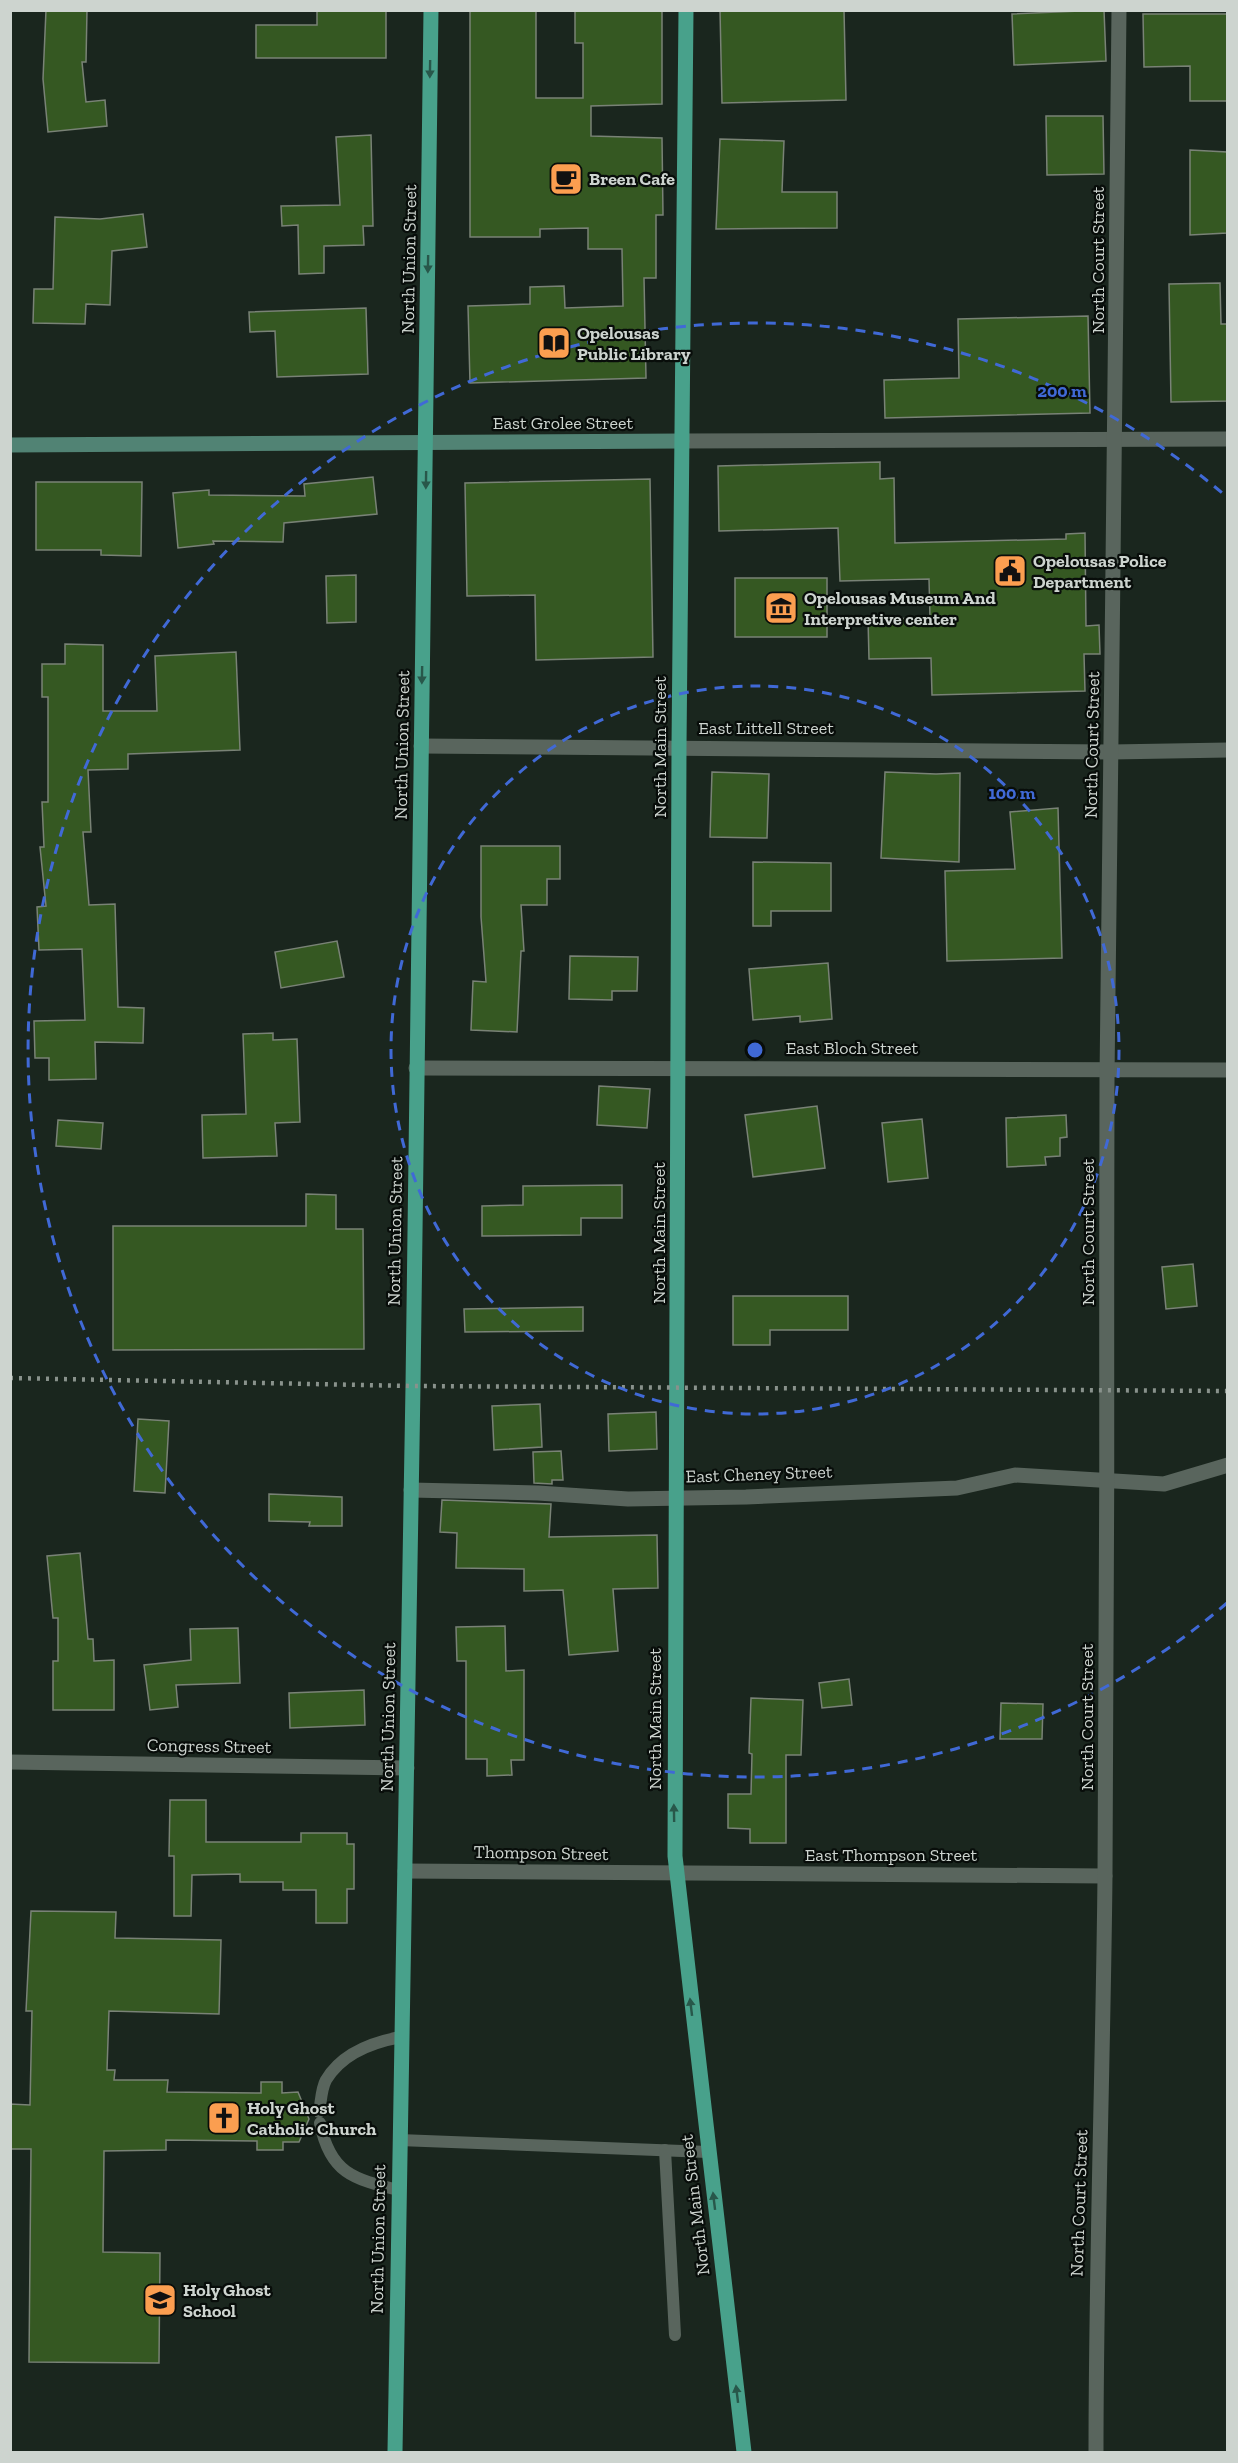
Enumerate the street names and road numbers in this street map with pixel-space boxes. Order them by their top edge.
street label: North Union Street [397,184,421,334]
street label: North Court Street [1087,186,1109,334]
street label: East Grolee Street [493,412,634,434]
street label: North Union Street [390,670,414,820]
street label: North Court Street [1080,671,1104,819]
street label: North Main Street [649,676,671,818]
street label: East Littell Street [698,717,834,739]
street label: East Bloch Street [786,1037,919,1059]
street label: North Union Street [383,1156,407,1306]
street label: North Court Street [1077,1158,1099,1306]
street label: North Main Street [648,1162,670,1304]
street label: East Cheney Street [685,1460,833,1488]
street label: North Union Street [376,1642,400,1792]
street label: North Court Street [1076,1643,1098,1791]
street label: North Main Street [644,1648,666,1790]
street label: Congress Street [147,1734,272,1758]
street label: Thompson Street [473,1841,609,1865]
street label: East Thompson Street [805,1844,978,1866]
street label: North Court Street [1065,2129,1093,2277]
street label: North Main Street [675,2133,715,2277]
street label: North Union Street [366,2164,390,2314]

